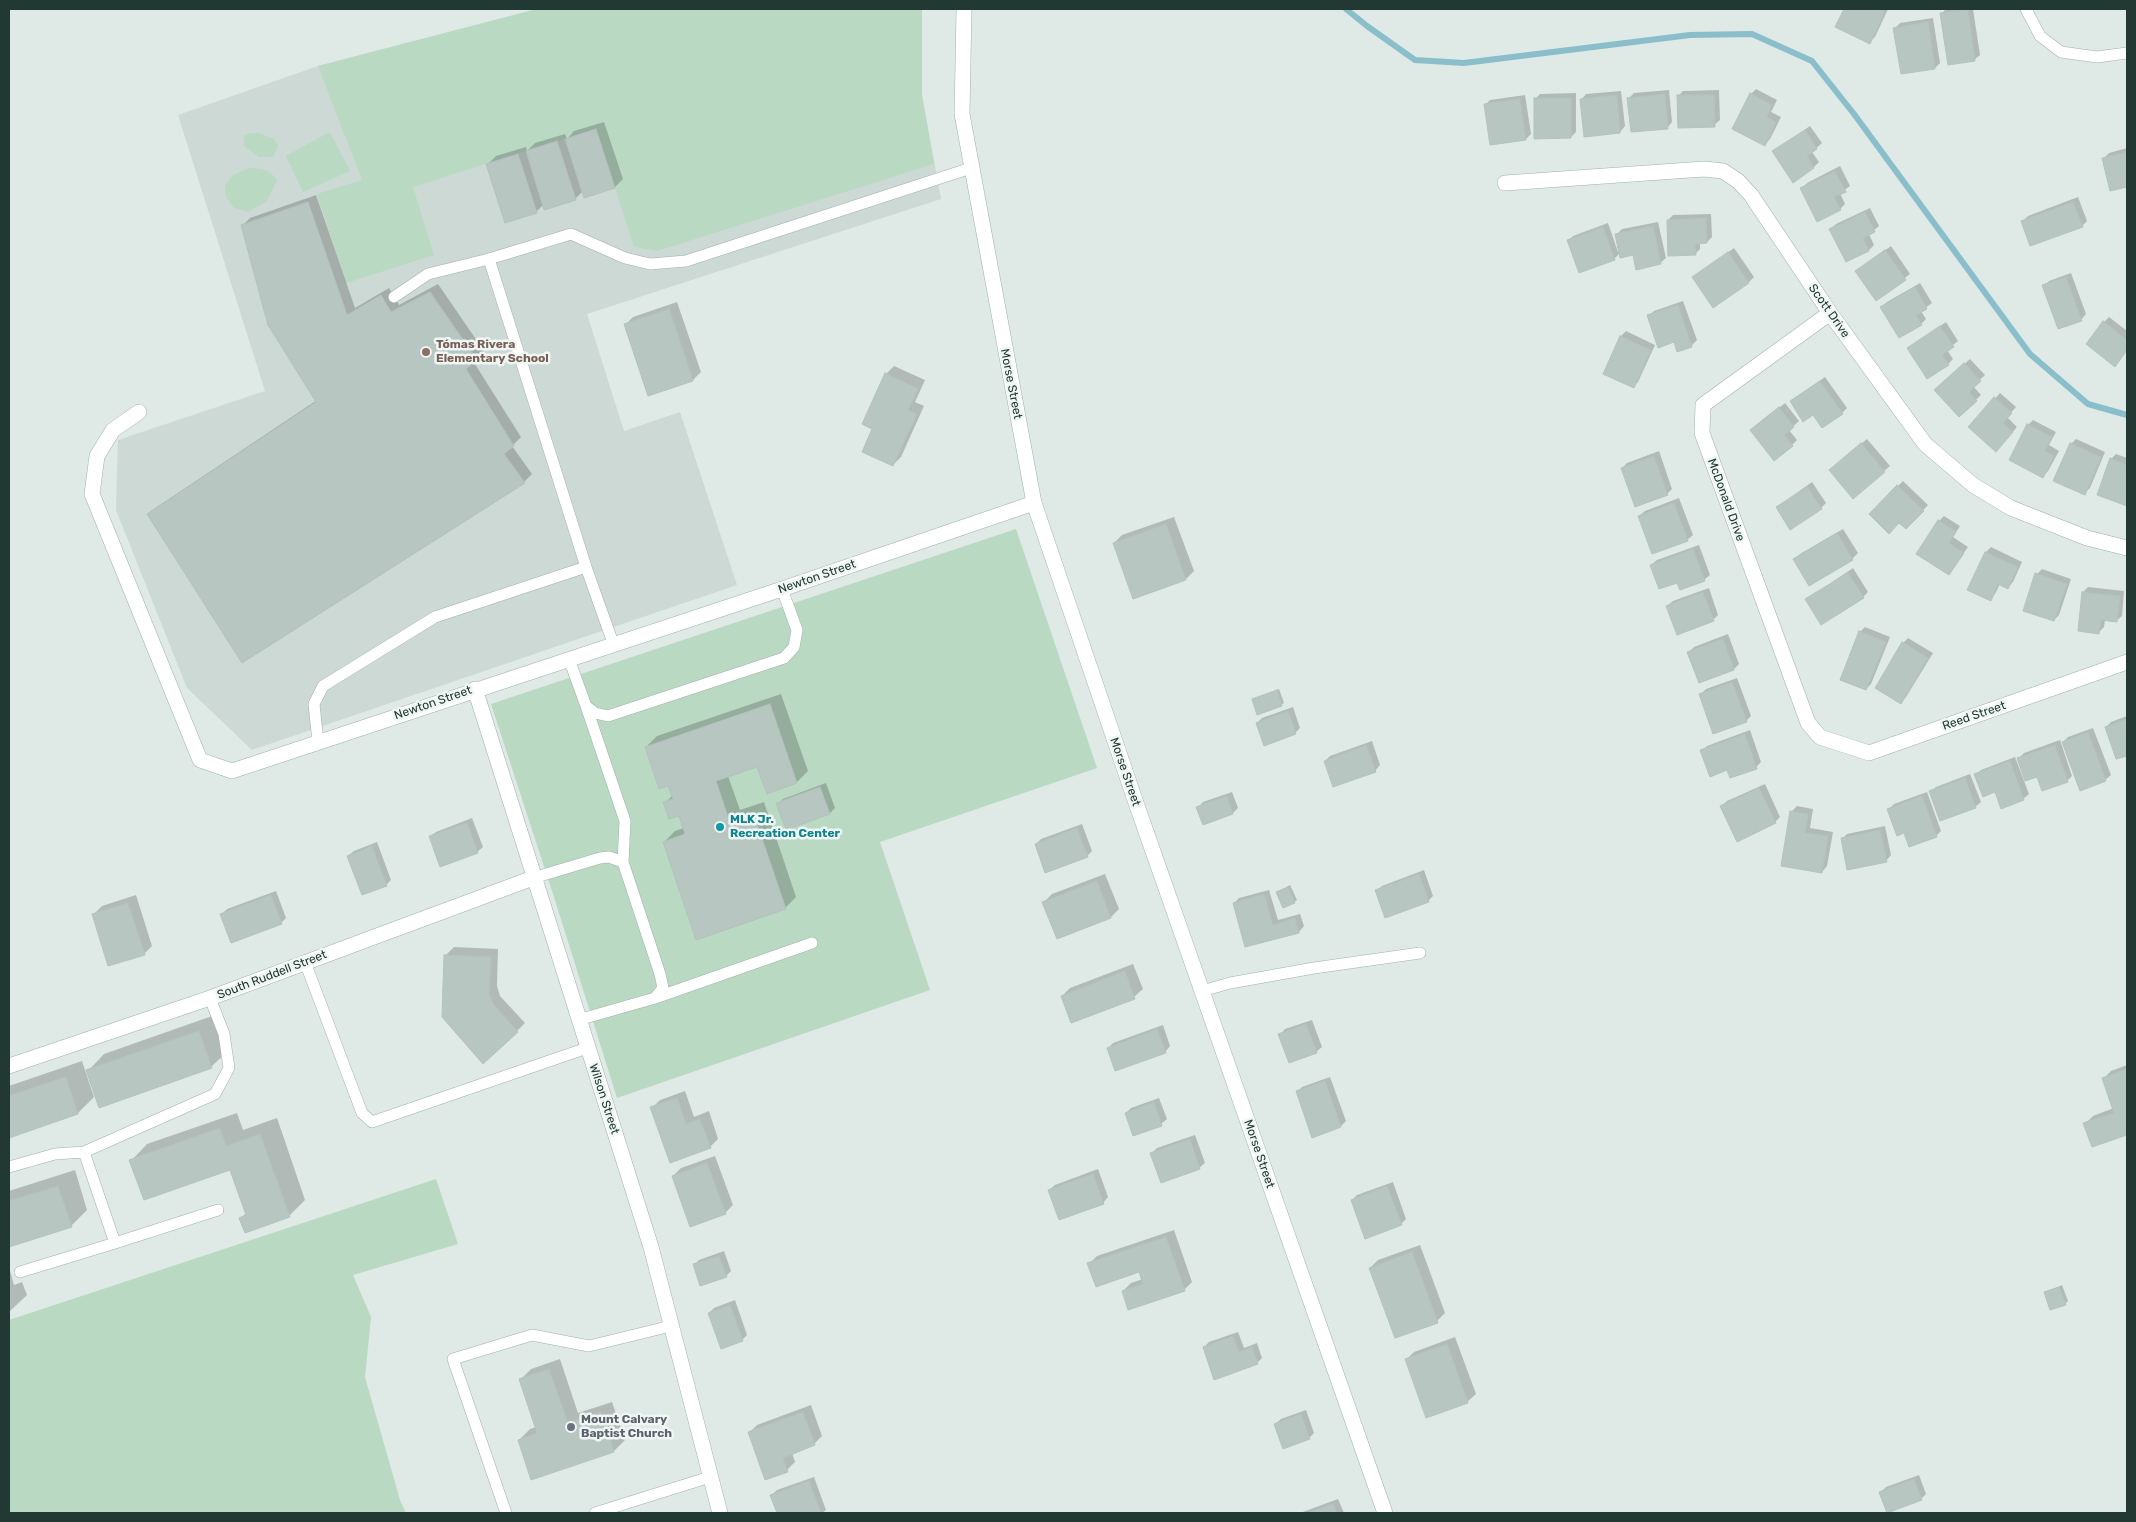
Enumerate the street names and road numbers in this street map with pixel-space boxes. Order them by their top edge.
street label: Scott Drive [1805,281,1853,341]
street label: Morse Street [997,348,1025,420]
street label: McDonald Drive [1704,457,1748,543]
street label: Newton Street [776,557,858,597]
street label: Newton Street [392,683,474,723]
street label: Reed Street [1940,698,2008,734]
street label: Morse Street [1107,736,1143,808]
street label: South Ruddell Street [215,947,329,1003]
street label: Wilson Street [586,1062,622,1136]
street label: Morse Street [1241,1118,1277,1190]

